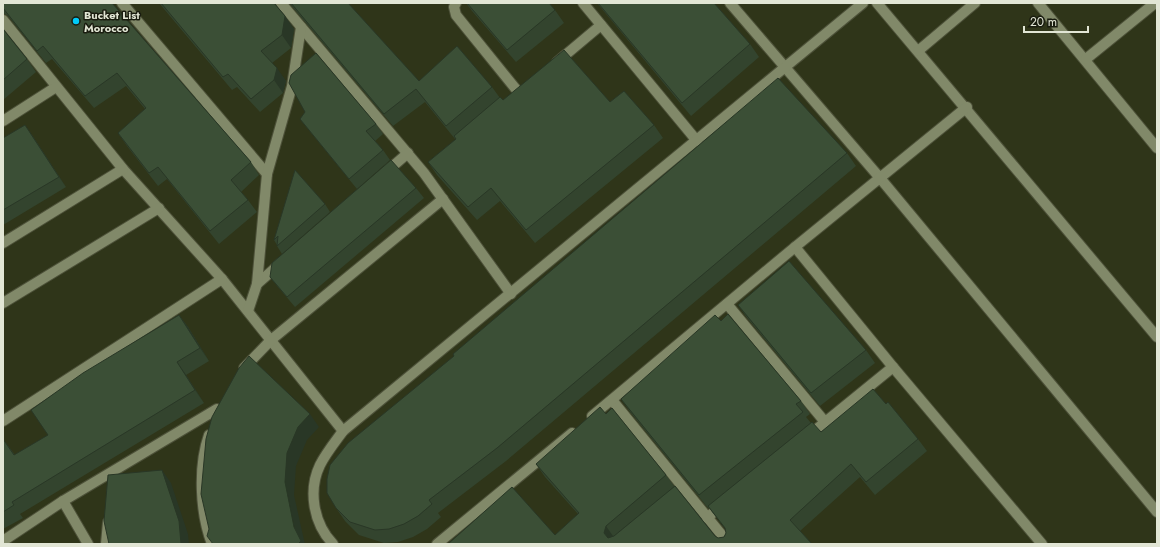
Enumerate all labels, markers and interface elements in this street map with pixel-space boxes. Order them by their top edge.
place label: Bucket List Morocco [84,7,140,36]
scale bar [1024,8,1088,34]
text: 20 m [1030,13,1057,31]
marker: Bucket List Morocco [71,16,81,26]

